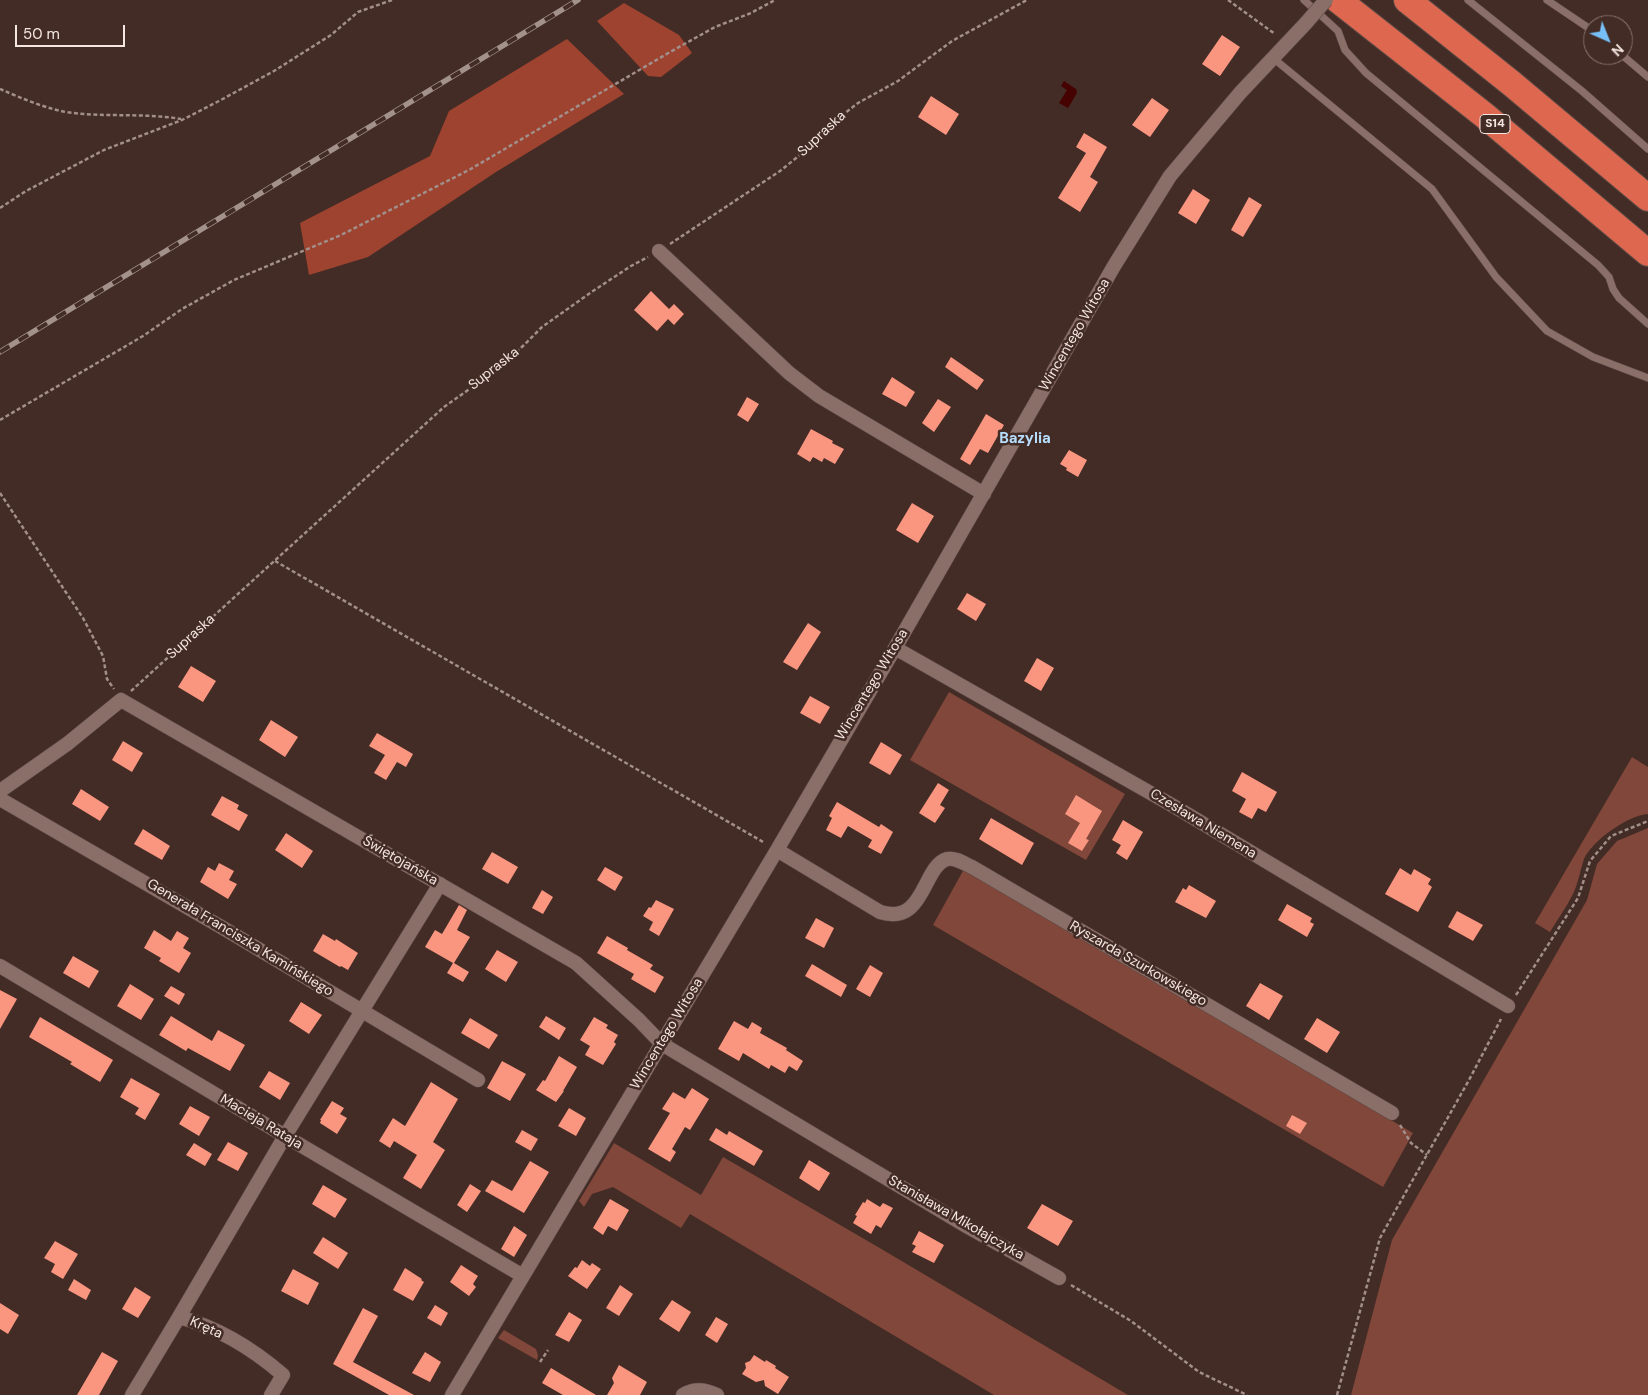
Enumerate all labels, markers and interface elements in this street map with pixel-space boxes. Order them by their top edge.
scale bar [18,15,128,47]
north arrow [1583,15,1633,65]
text: 50 m [23,24,60,44]
text: N [1608,40,1628,60]
street label: Supraska [795,108,849,160]
road number: S14 [1480,115,1510,134]
street label: Wincentego Witosa [1036,276,1114,394]
street label: Supraska [465,344,523,394]
district label: Bazylia [999,430,1051,448]
street label: Supraska [163,611,219,663]
street label: Wincentego Witosa [832,626,912,744]
street label: Czesława Niemena [1147,786,1259,862]
street label: Świętojańska [359,833,441,889]
street label: Generała Franciszka Kamińskiego [144,876,336,1000]
street label: Ryszarda Szurkowskiego [1066,918,1210,1010]
street label: Wincentego Witosa [627,975,707,1093]
street label: Macieja Rataja [217,1091,305,1153]
street label: Stanisława Mikołajczyka [885,1172,1027,1264]
street label: Kręta [187,1313,225,1343]

